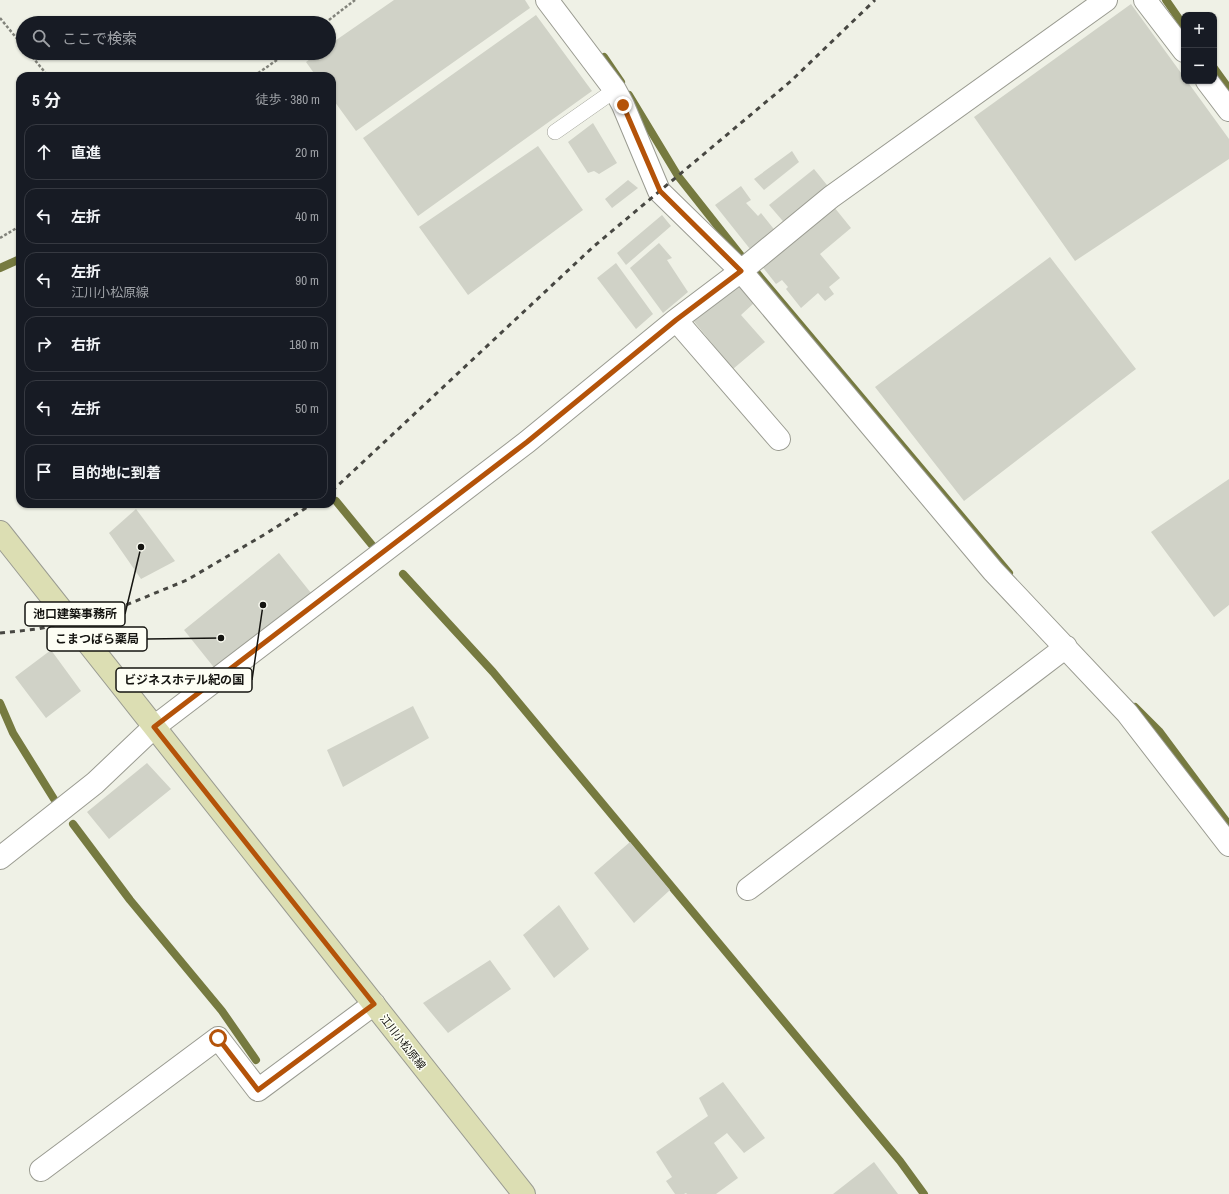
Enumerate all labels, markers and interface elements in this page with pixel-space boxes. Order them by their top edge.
map controls [1181,12,1217,84]
button: + [1181,12,1217,48]
search box [16,16,336,60]
icon: search [30,27,52,49]
text: ここで検索 [62,28,137,49]
button: − [1181,48,1217,84]
text: 5 分 [32,88,61,111]
text: 徒歩 · 380 m [255,91,320,108]
route end [614,96,632,114]
icon: ahead [33,141,55,163]
text: 直進 [71,142,101,163]
text: 20 m [295,144,319,161]
icon: left [33,205,55,227]
text: 左折 [71,206,101,227]
text: 40 m [295,208,319,225]
text: 左折 [71,261,101,282]
icon: left [33,269,55,291]
text: 90 m [295,272,319,289]
text: 江川小松原線 [71,284,149,301]
icon: right [33,333,55,355]
text: 右折 [71,334,101,355]
text: 180 m [289,336,319,353]
icon: left [33,397,55,419]
text: 左折 [71,398,101,419]
text: 50 m [295,400,319,417]
icon: arrive [33,461,55,483]
text: 目的地に到着 [71,462,161,483]
callout: 池口建築事務所 [25,602,125,626]
text: 池口建築事務所 [33,606,117,622]
callout: こまつばら薬局 [47,627,147,651]
text: こまつばら薬局 [55,631,139,647]
callout: ビジネスホテル紀の国 [116,668,252,692]
text: ビジネスホテル紀の国 [124,672,244,688]
street label: 江川小松原線 [377,1012,429,1072]
route start [209,1029,227,1047]

